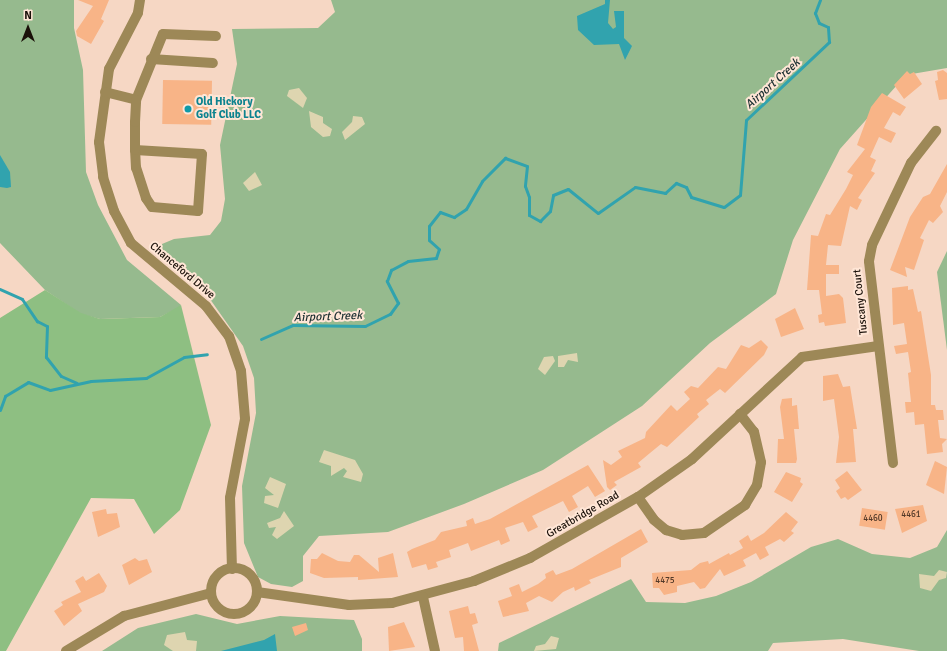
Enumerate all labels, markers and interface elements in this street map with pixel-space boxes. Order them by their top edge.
north arrow [8,8,48,48]
text: N [24,9,32,22]
water label: Airport Creek [743,56,803,112]
place label: Old Hickory Golf Club LLC [196,96,261,122]
marker: Old Hickory Golf Club LLC [183,104,193,114]
street label: Chanceford Drive [147,240,217,302]
street label: Tuscany Court [851,269,871,335]
water label: Airport Creek [293,309,363,325]
street label: Greatbridge Road [544,489,622,541]
house number: 4461 [901,510,921,520]
house number: 4460 [863,514,883,524]
house number: 4475 [655,576,675,586]

